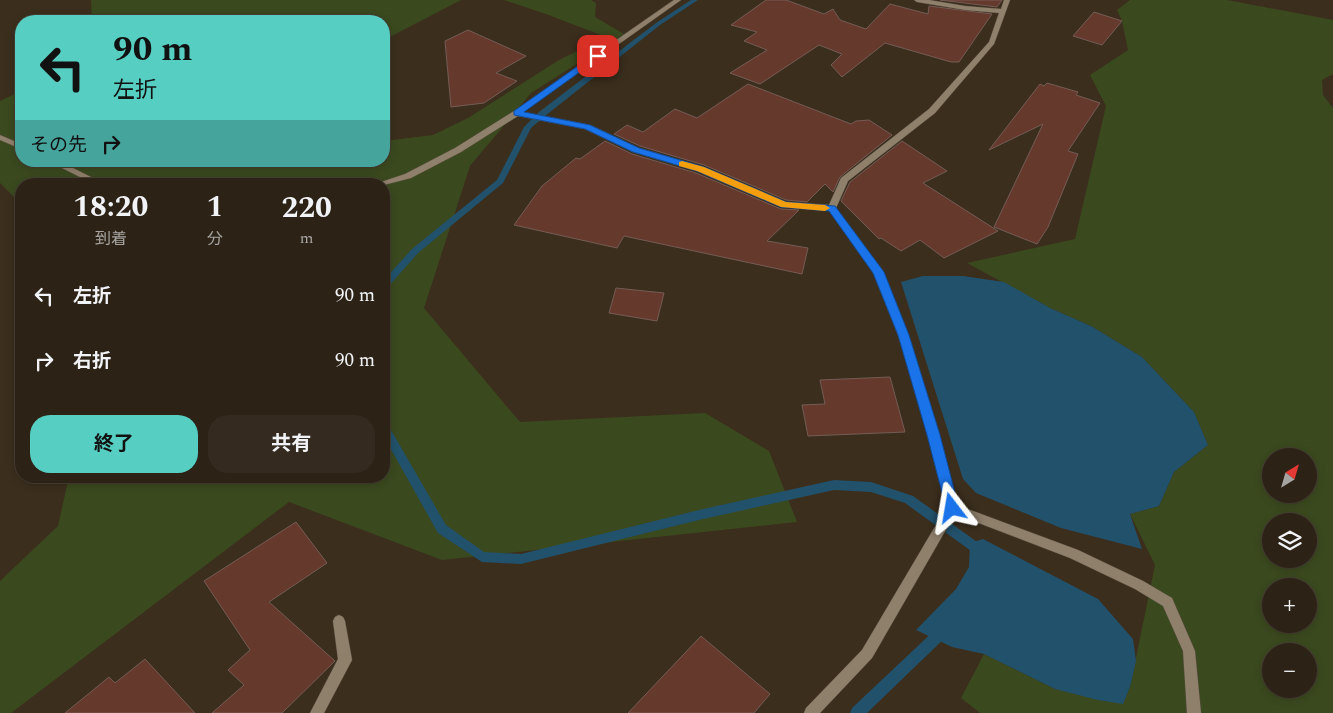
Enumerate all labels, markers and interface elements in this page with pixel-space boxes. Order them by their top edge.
text: 90 m [113,23,193,76]
icon: left [30,35,95,100]
pin [577,35,619,77]
icon: arrive [584,42,612,70]
text: 左折 [113,74,157,107]
icon: right [97,130,125,158]
text: その先 [30,131,87,160]
text: 18:20 [73,184,148,230]
text: 1 [207,184,223,230]
text: 220 [281,185,332,231]
text: m [300,226,314,250]
text: 到着 [95,227,127,251]
text: 分 [207,227,223,251]
text: 90 m [335,281,375,310]
icon: left [30,282,58,310]
text: 左折 [73,282,111,311]
text: 90 m [335,346,375,375]
icon: right [30,347,58,375]
text: 右折 [73,347,111,376]
button: 終了 [30,415,198,473]
button: 共有 [208,415,375,473]
north arrow [1262,448,1318,502]
map controls [1262,448,1317,698]
position arrow [925,481,977,533]
button: layers [1262,513,1317,568]
button: + [1262,578,1317,633]
button: − [1262,643,1317,698]

